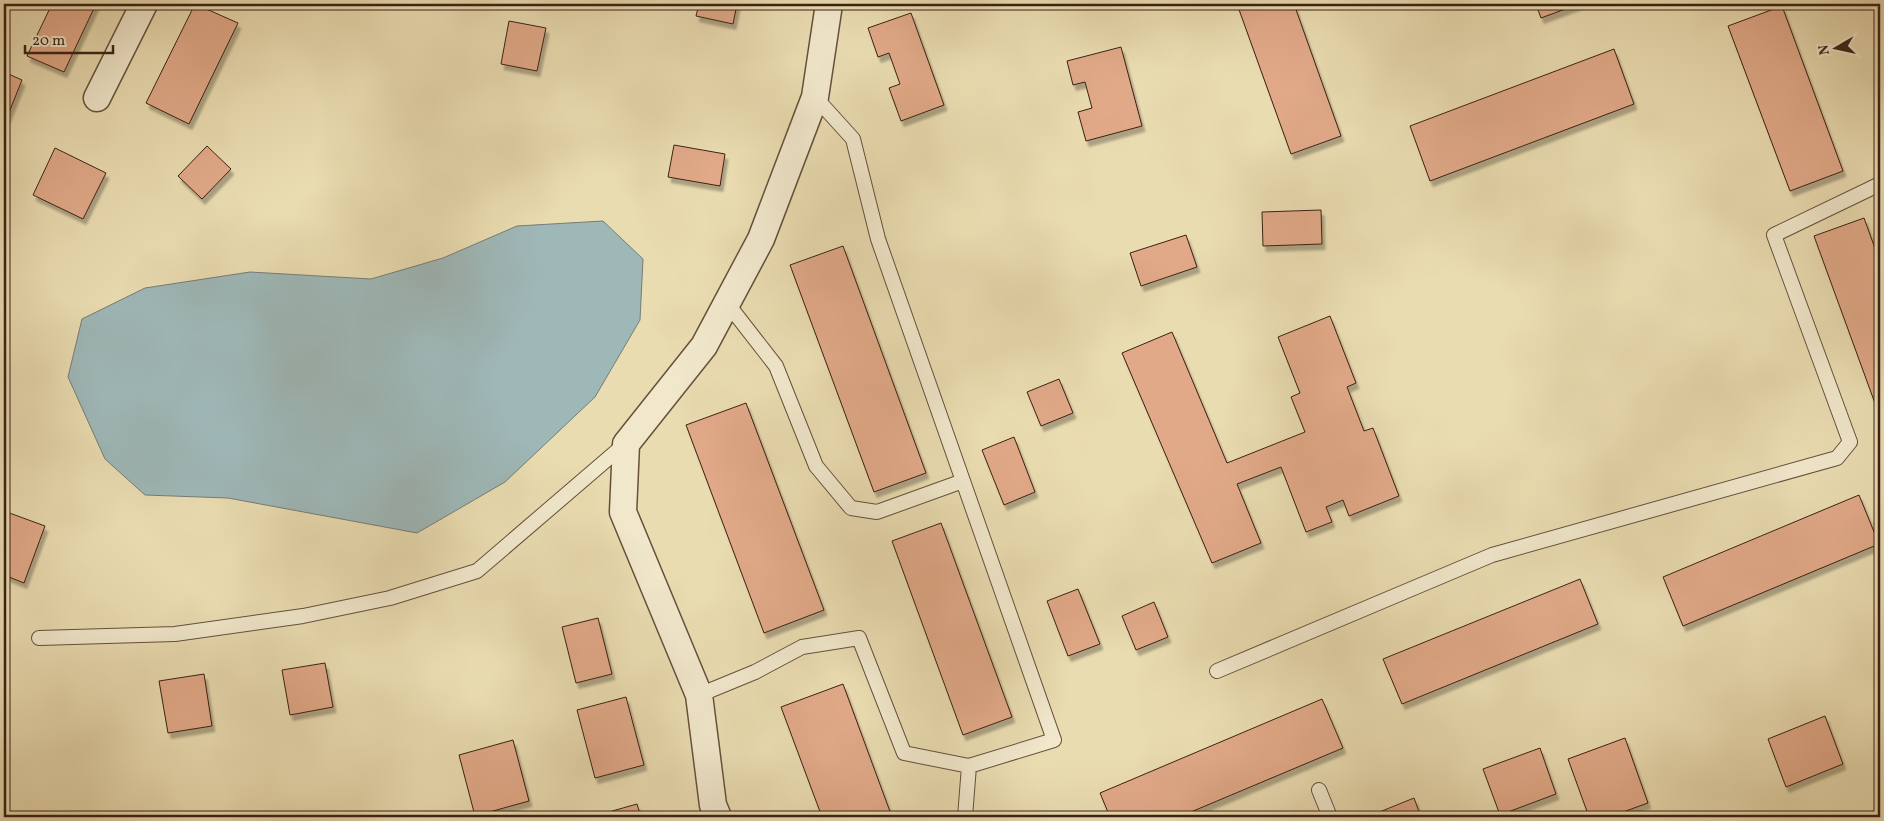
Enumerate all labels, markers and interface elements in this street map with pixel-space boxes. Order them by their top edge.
scale bar [25,22,112,54]
north arrow [1812,22,1862,72]
text: 20 m [32,31,65,52]
text: N [1814,43,1835,56]

